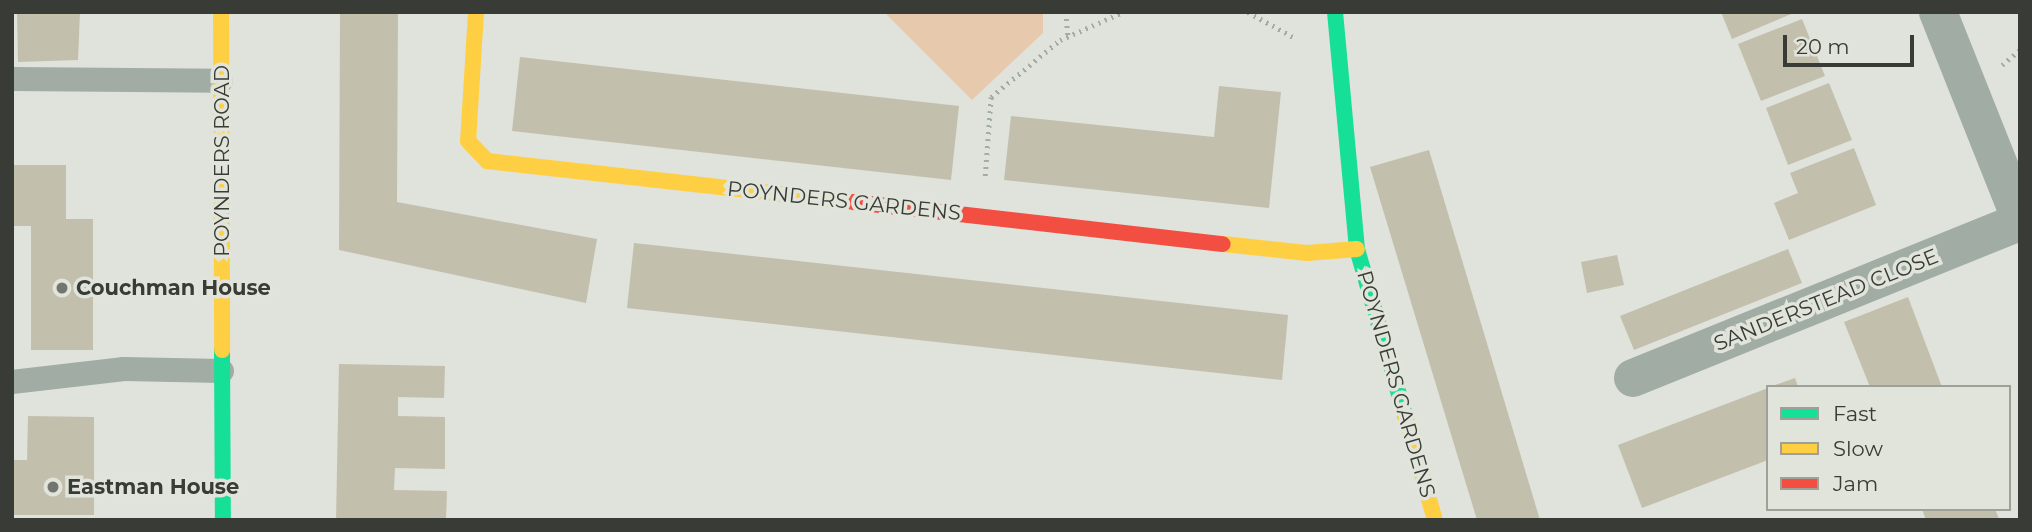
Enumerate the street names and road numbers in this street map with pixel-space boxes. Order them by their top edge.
street label: POYNDERS ROAD [209,65,235,257]
street label: POYNDERS GARDENS [726,176,962,226]
street label: SANDERSTEAD CLOSE [1710,243,1942,357]
street label: POYNDERS GARDENS [1351,268,1441,500]

